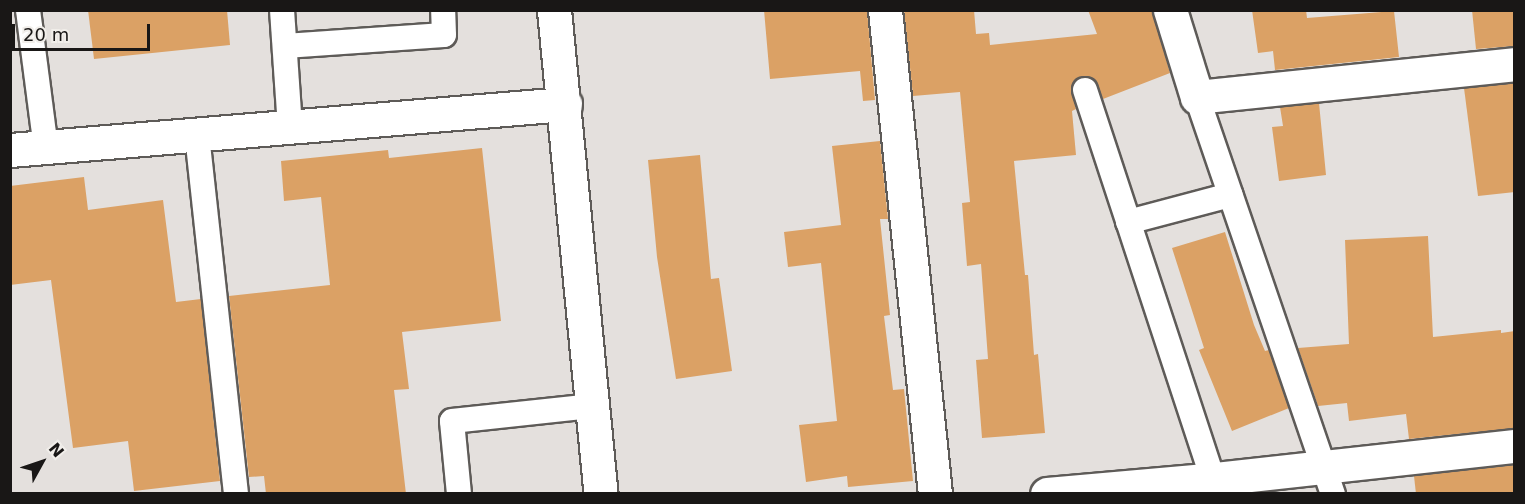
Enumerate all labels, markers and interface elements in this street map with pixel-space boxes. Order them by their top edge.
scale bar [15,12,153,50]
text: 20 m [23,24,69,45]
north arrow [12,432,72,492]
text: N [45,439,68,461]

